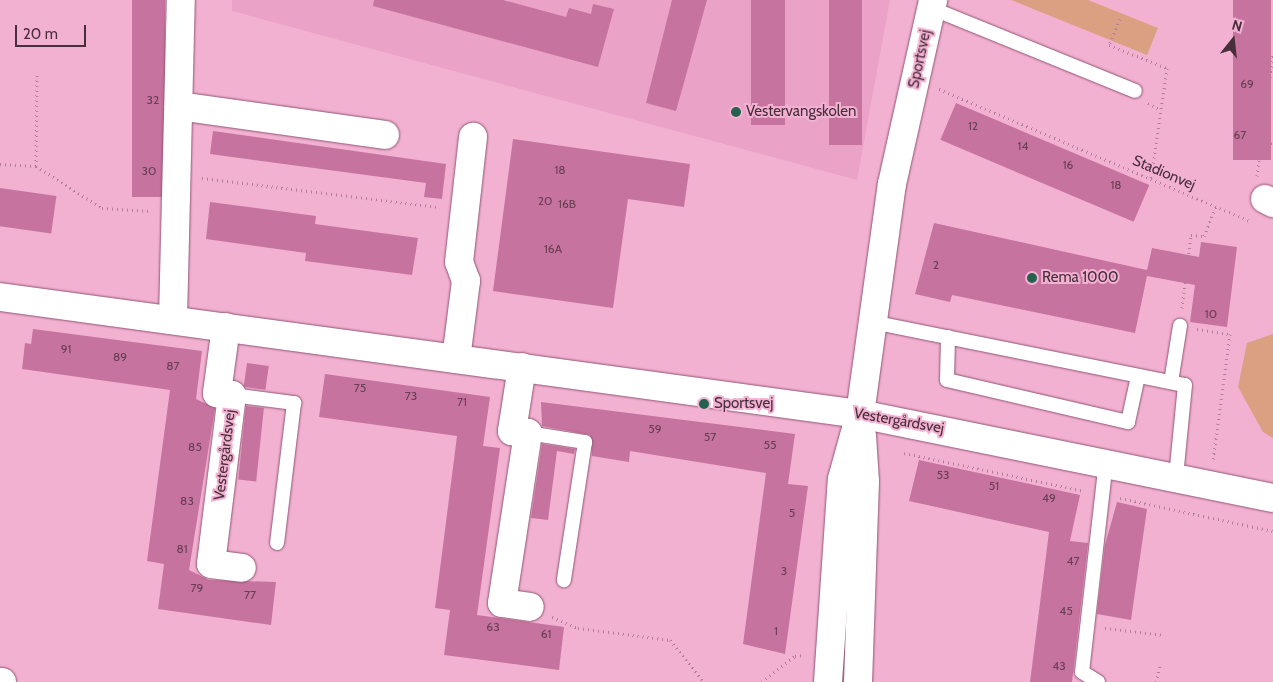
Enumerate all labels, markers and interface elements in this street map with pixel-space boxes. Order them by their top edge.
scale bar [18,15,89,47]
north arrow [1208,15,1258,65]
text: N [1230,16,1244,36]
text: 20 m [23,25,58,43]
street label: Sportsvej [905,28,935,90]
house number: 69 [1240,77,1254,91]
house number: 32 [147,93,159,107]
place label: Vestervangskolen [746,103,856,121]
marker: Vestervangskolen [730,106,742,118]
house number: 12 [968,119,978,133]
house number: 67 [1234,128,1246,142]
house number: 14 [1018,139,1028,153]
street label: Stadionvej [1130,152,1198,194]
house number: 16 [1063,158,1073,172]
house number: 18 [554,163,566,177]
house number: 30 [142,164,156,178]
house number: 18 [1110,178,1122,192]
house number: 20 [538,194,552,208]
house number: 16B [558,197,576,211]
house number: 16A [544,242,562,256]
house number: 2 [933,258,939,272]
place label: Rema 1000 [1042,269,1118,287]
marker: Rema 1000 [1026,272,1038,284]
house number: 10 [1205,307,1217,321]
house number: 91 [61,342,71,356]
house number: 89 [113,350,127,364]
house number: 87 [166,359,180,373]
house number: 75 [354,381,366,395]
house number: 73 [405,389,417,403]
house number: 71 [457,395,467,409]
place label: Sportsvej [714,395,773,413]
marker: Sportsvej [698,398,710,410]
street label: Vestergårdsvej [852,404,946,438]
street label: Vestergårdsvej [211,409,239,501]
house number: 59 [648,422,662,436]
house number: 57 [704,430,716,444]
house number: 55 [764,438,776,452]
house number: 85 [188,440,202,454]
house number: 53 [937,468,949,482]
house number: 51 [989,479,999,493]
house number: 49 [1042,491,1056,505]
house number: 83 [180,494,194,508]
house number: 5 [789,506,795,520]
house number: 81 [176,542,188,556]
house number: 47 [1067,554,1079,568]
house number: 3 [781,564,787,578]
house number: 79 [191,581,203,595]
house number: 77 [244,588,256,602]
house number: 45 [1059,604,1073,618]
house number: 63 [486,620,500,634]
house number: 1 [774,624,778,638]
house number: 61 [541,627,551,641]
house number: 43 [1052,659,1066,673]

